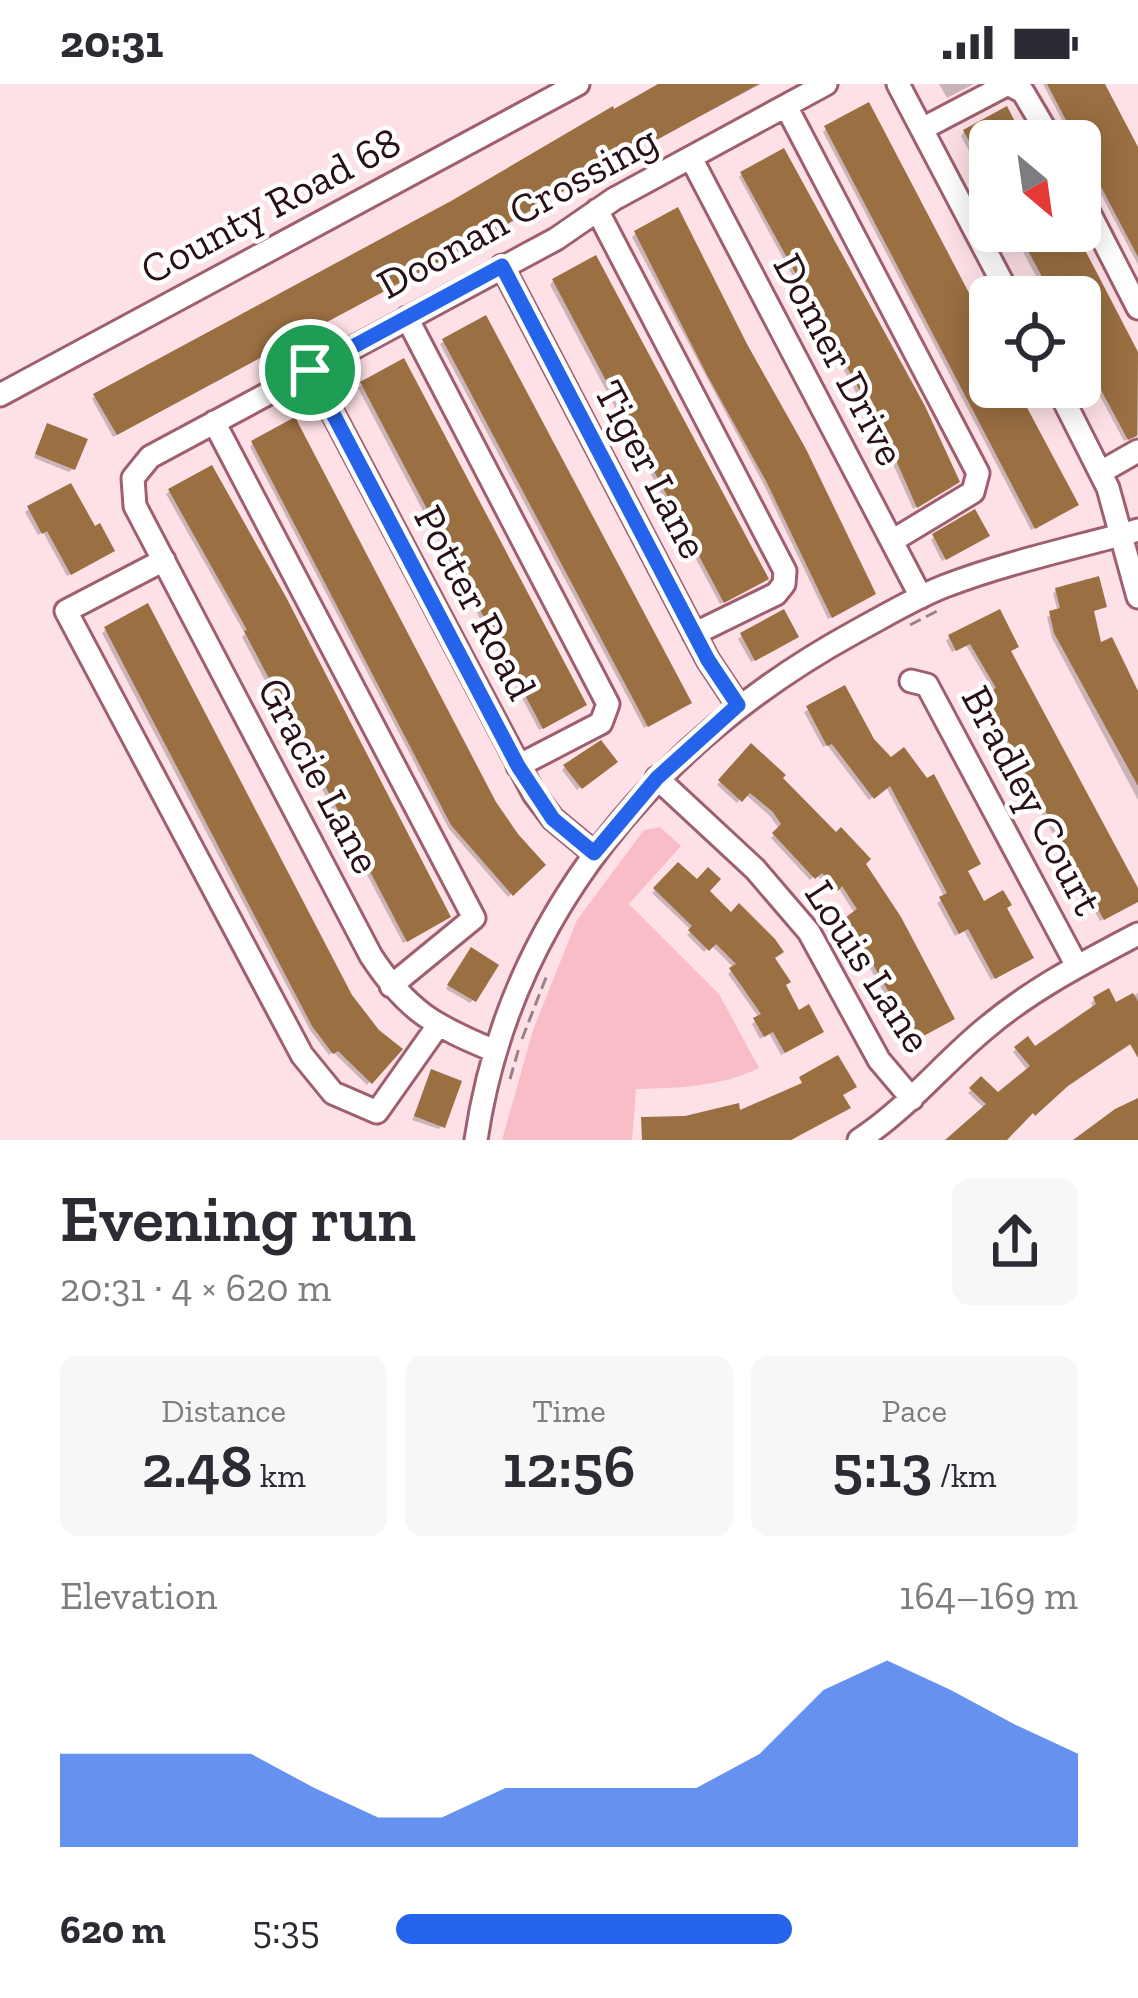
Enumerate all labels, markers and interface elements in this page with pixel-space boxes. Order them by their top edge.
text: 20:31 [60,15,163,69]
street label: Doonan Crossing [368,113,666,310]
street label: County Road 68 [132,116,409,295]
north arrow [969,120,1101,252]
map controls [969,120,1101,408]
street label: Domer Drive [762,245,917,474]
button: locate [969,276,1101,408]
pin [259,319,361,421]
icon: arrive [277,337,343,403]
street label: Tiger Lane [583,372,720,567]
street label: Potter Road [403,496,548,708]
street label: Gracie Lane [247,669,392,882]
street label: Bradley Court [951,677,1114,924]
street label: Louis Lane [794,871,943,1062]
text: Evening run [60,1179,416,1258]
button: share [952,1179,1078,1305]
text: 20:31 · 4 × 620 m [60,1264,331,1311]
text: Distance [161,1391,286,1430]
text: Time [532,1391,606,1430]
text: Pace [882,1391,947,1430]
text: 2.48 [142,1430,253,1502]
text: 12:56 [502,1430,636,1502]
text: 5:13 [832,1430,932,1502]
text: km [253,1456,306,1495]
text: /km [932,1456,997,1495]
text: Elevation [60,1572,217,1619]
text: 164–169 m [899,1572,1078,1619]
text: 620 m [60,1906,166,1953]
text: 5:35 [252,1906,320,1953]

